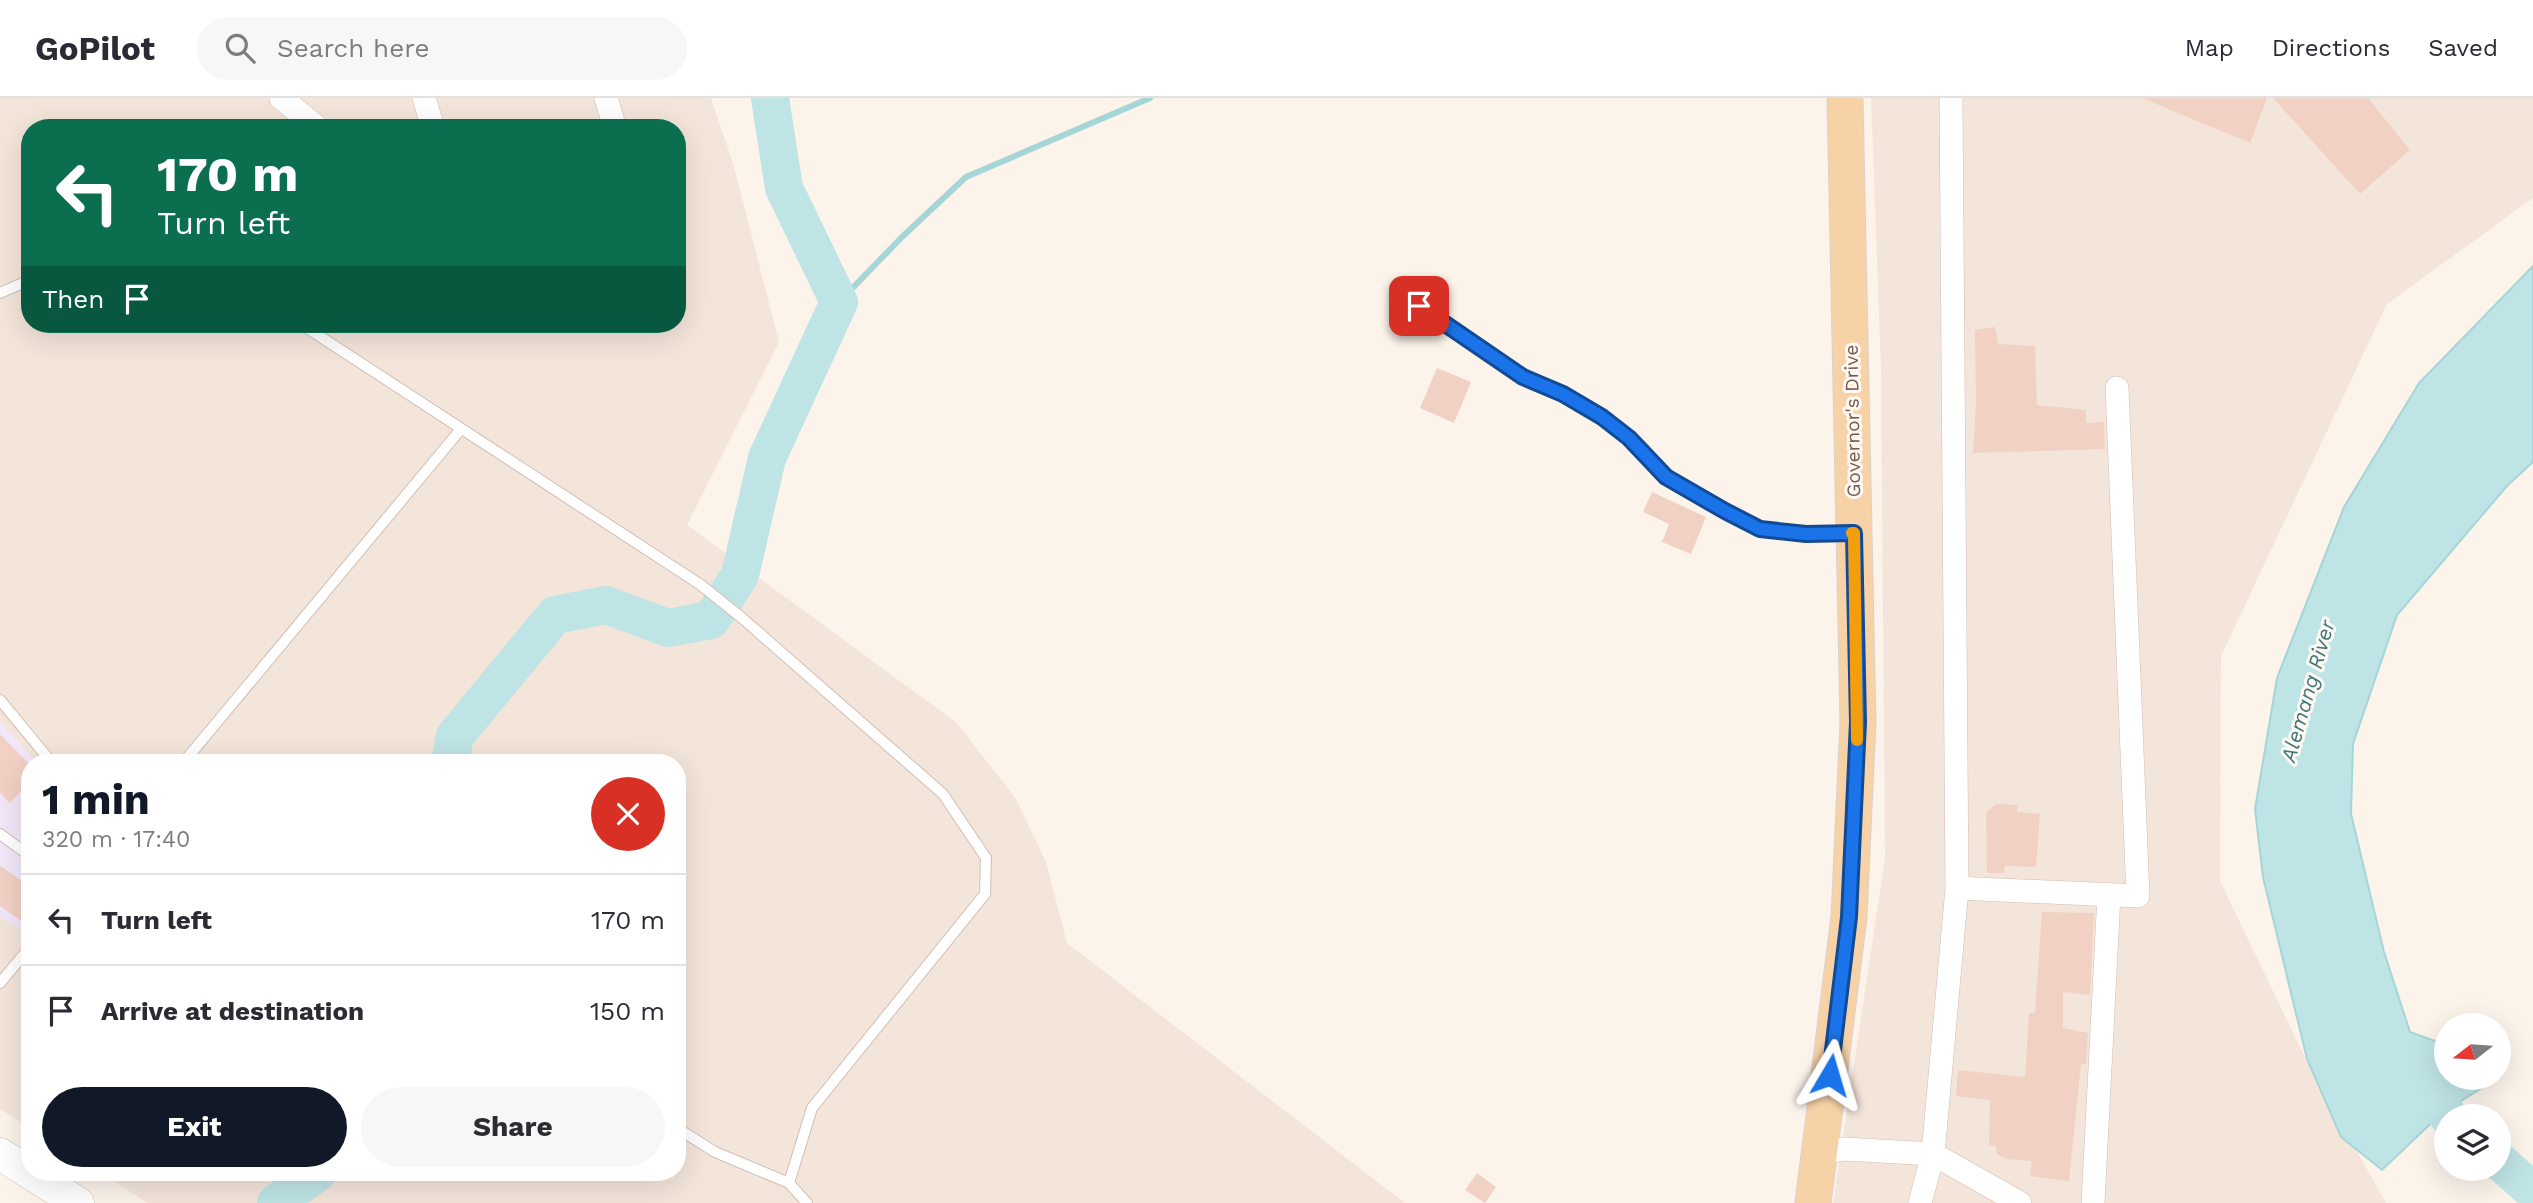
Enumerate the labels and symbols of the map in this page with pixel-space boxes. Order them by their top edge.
pin [1389,276,1449,336]
street label: Governor's Drive [1840,344,1865,497]
water label: Alemang River [2275,616,2340,766]
north arrow [2434,1013,2511,1090]
position arrow [1793,1038,1867,1112]

